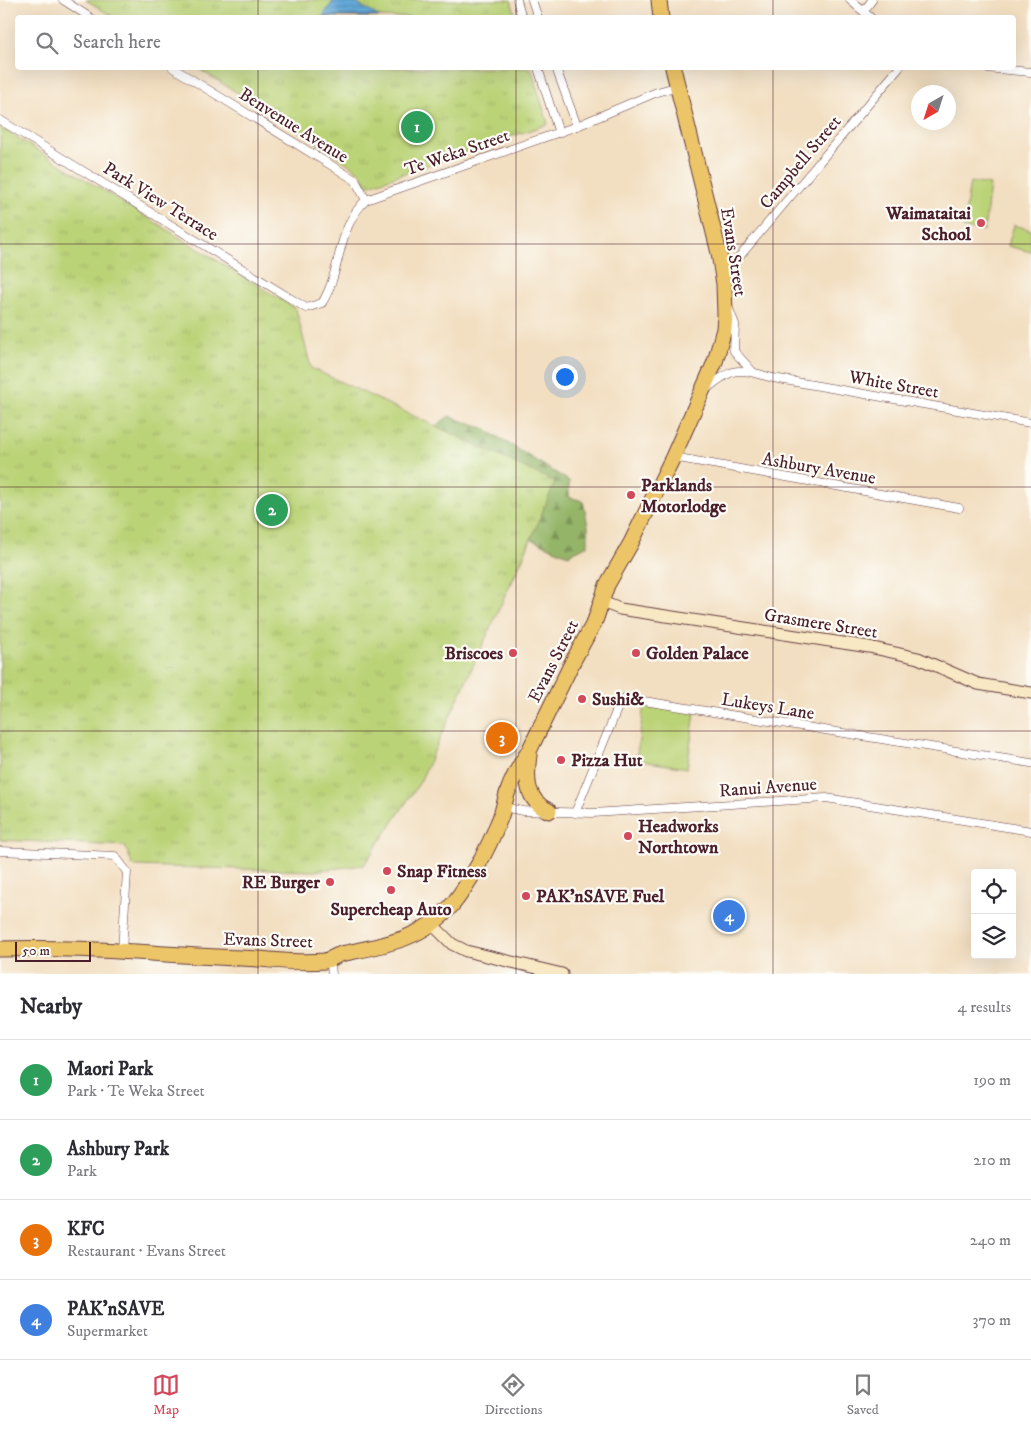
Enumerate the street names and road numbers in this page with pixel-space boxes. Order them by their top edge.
street label: Benvenue Avenue [235,83,352,168]
street label: Campbell Street [755,111,846,214]
street label: Te Weka Street [402,125,513,181]
street label: Park View Terrace [99,158,222,246]
street label: Evans Street [715,206,751,298]
street label: White Street [846,366,941,404]
street label: Ashbury Avenue [760,448,877,490]
street label: Grasmere Street [763,604,879,644]
street label: Evans Street [524,616,584,706]
street label: Lukeys Lane [720,689,816,725]
street label: Ranui Avenue [718,774,818,802]
street label: Evans Street [223,928,313,954]

